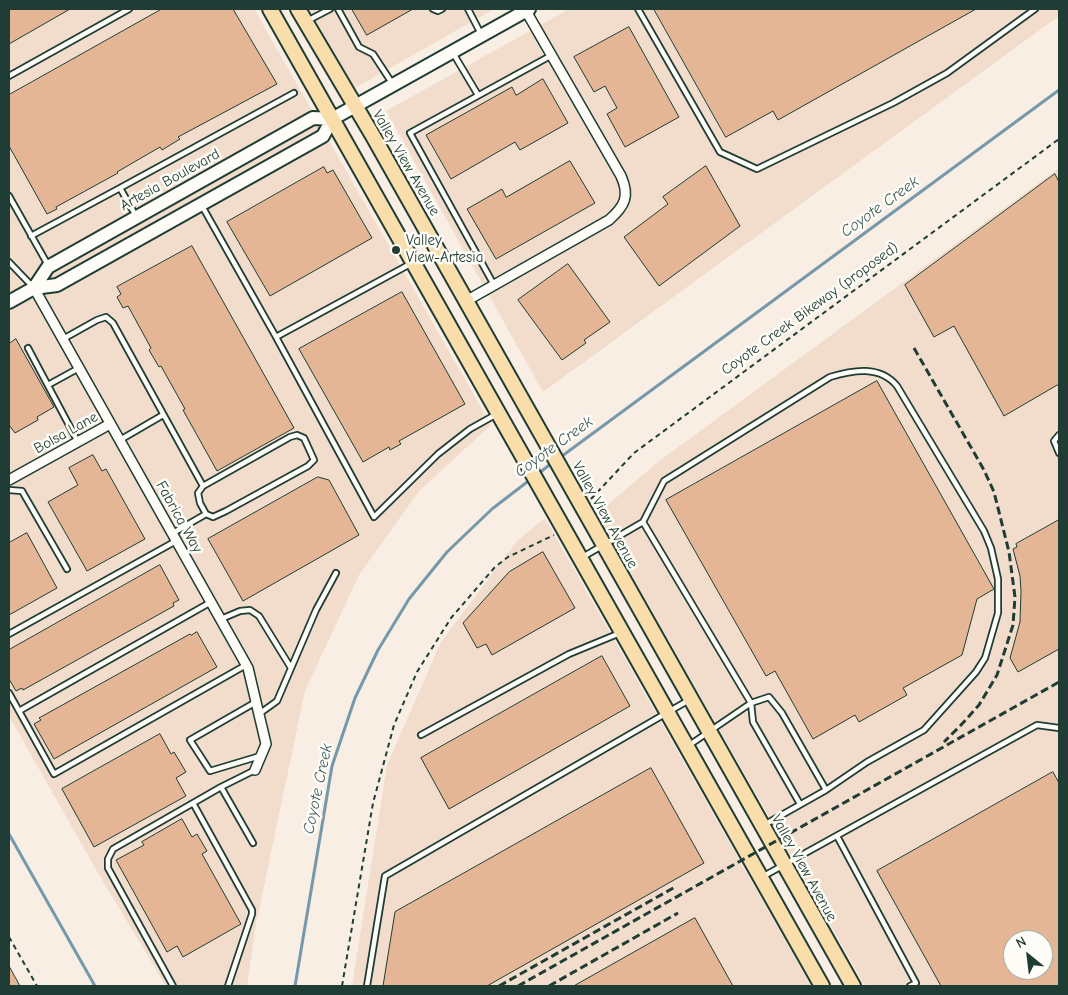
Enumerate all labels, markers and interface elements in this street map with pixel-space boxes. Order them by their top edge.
street label: Valley View Avenue [368,107,444,219]
street label: Artesia Boulevard [117,145,223,215]
water label: Coyote Creek [837,172,923,242]
place label: Valley View-Artesia [406,232,483,267]
street label: Coyote Creek Bikeway (proposed) [718,239,902,379]
marker: Valley View-Artesia [390,244,402,256]
street label: Bolsa Lane [31,408,101,458]
water label: Coyote Creek [511,412,597,482]
street label: Valley View Avenue [568,458,642,572]
street label: Fabrica Way [152,478,206,556]
water label: Coyote Creek [299,742,337,836]
street label: Valley View Avenue [767,811,841,925]
north arrow [1003,930,1053,980]
text: N [1013,933,1029,952]

